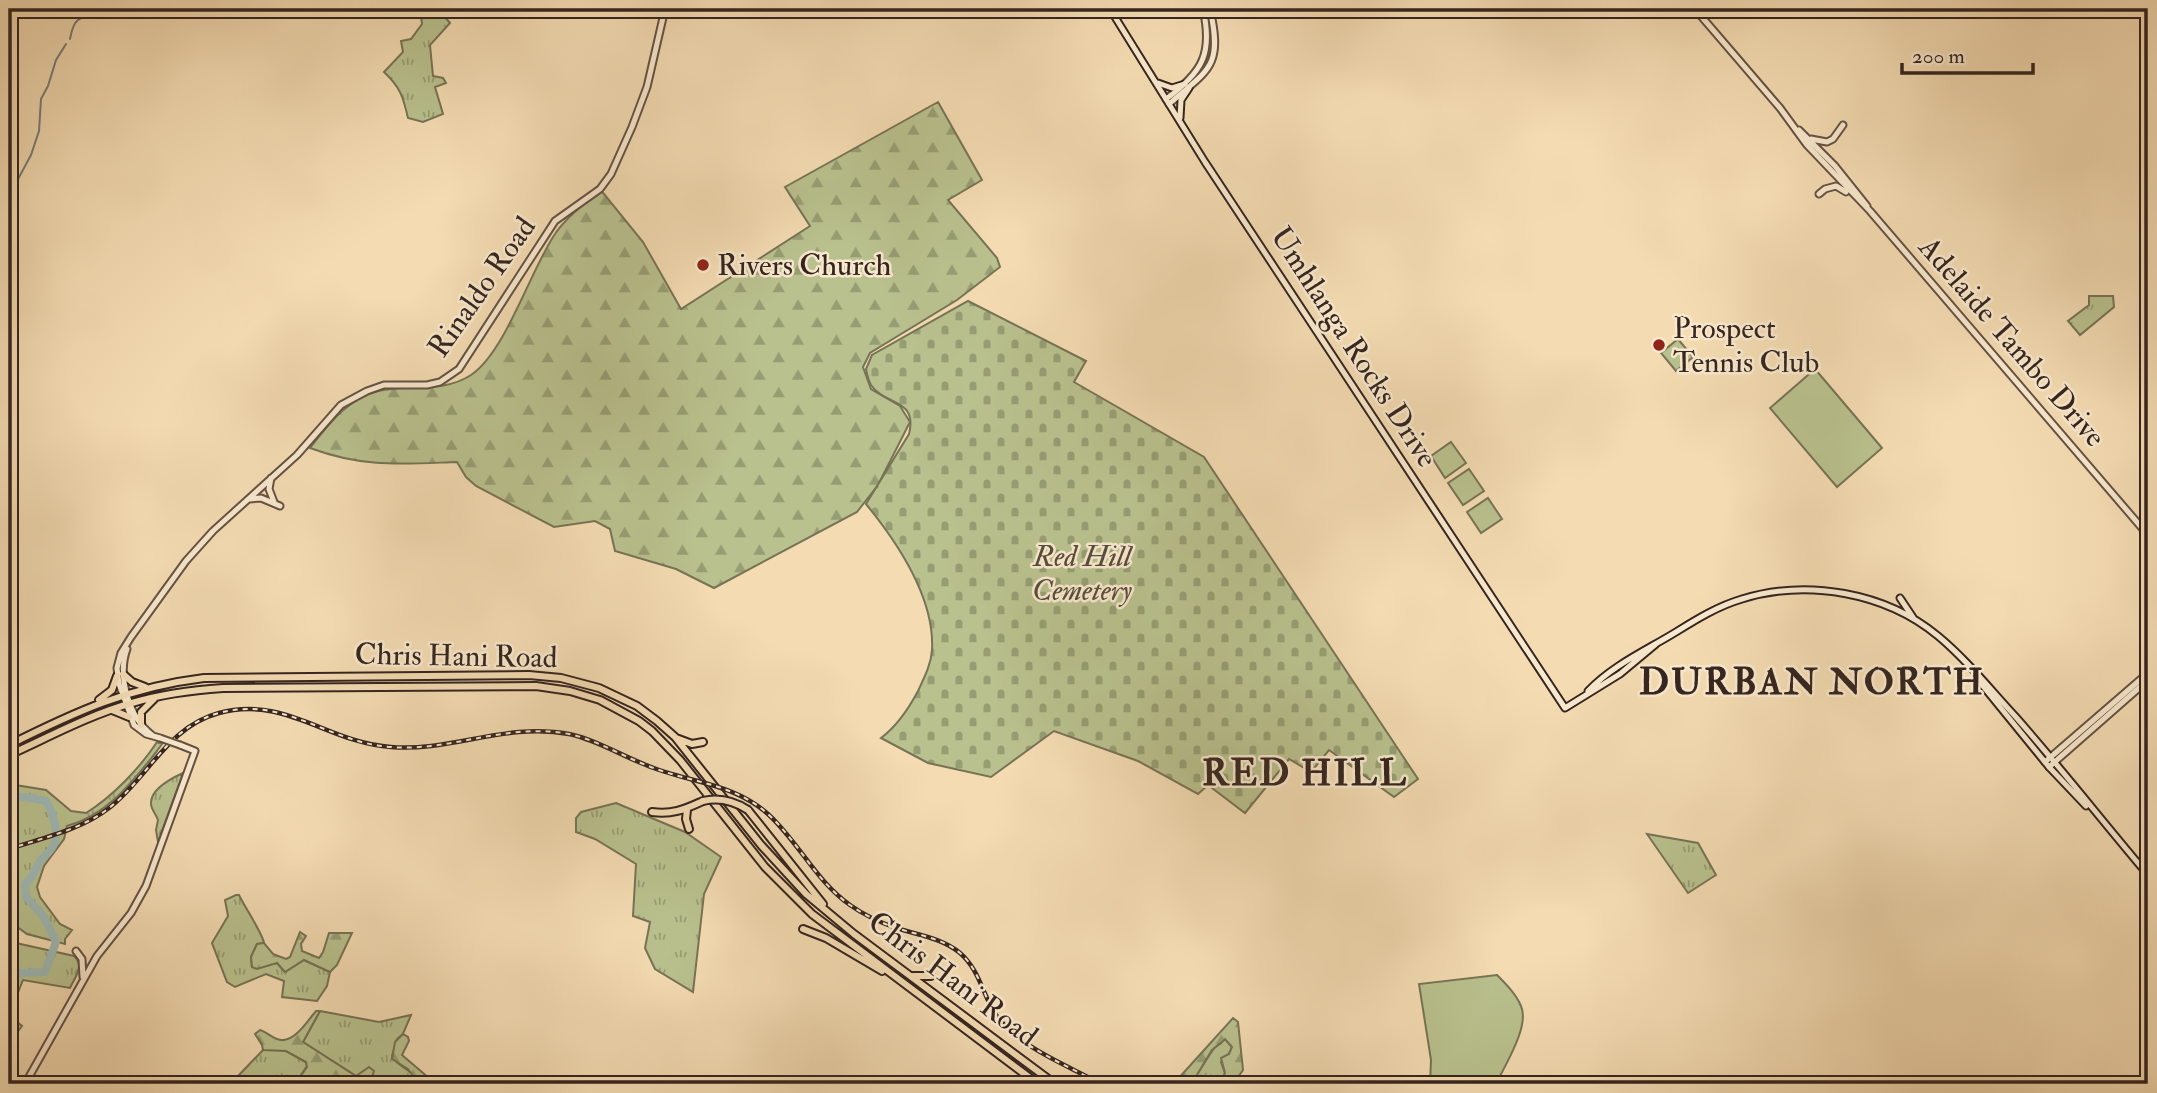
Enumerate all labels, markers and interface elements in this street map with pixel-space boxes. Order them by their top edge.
scale bar [1902,32,2033,76]
text: 200 m [1912,43,1965,70]
street label: Rinaldo Road [420,209,544,364]
street label: Umhlanga Rocks Drive [1262,220,1446,474]
street label: Adelaide Tambo Drive [1910,229,2113,455]
place label: Rivers Church [717,247,891,284]
marker: Rivers Church [695,257,711,273]
place label: Prospect Tennis Club [1673,310,1819,381]
marker: Prospect Tennis Club [1651,337,1667,353]
park label: Red Hill Cemetery [1032,538,1134,609]
street label: Chris Hani Road [354,636,558,676]
district label: DURBAN NORTH [1639,659,1985,706]
district label: RED HILL [1202,750,1408,797]
street label: Chris Hani Road [861,903,1045,1055]

